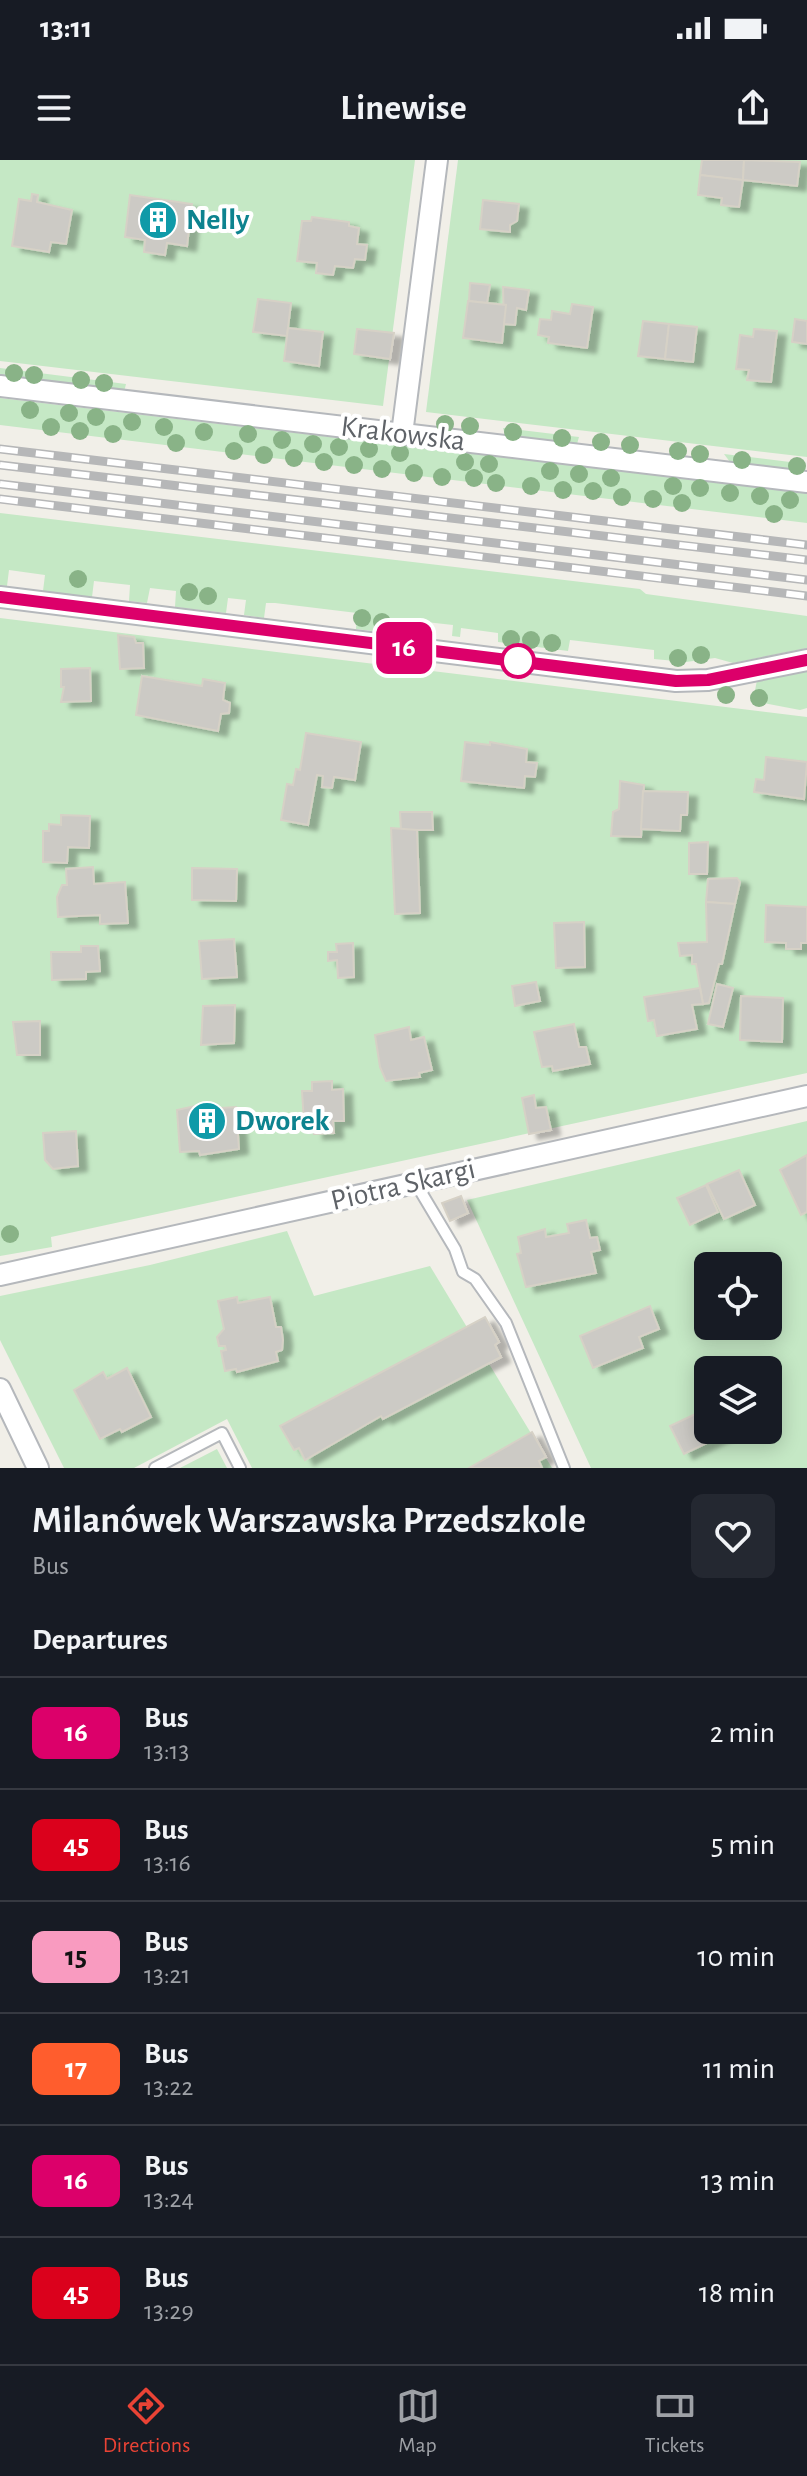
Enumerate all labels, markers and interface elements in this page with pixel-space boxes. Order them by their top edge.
text: 13:11 [40,13,92,43]
icon: menu [32,86,76,130]
icon: share [731,86,775,130]
text: Linewise [340,90,467,126]
building icon: Nelly [137,199,179,241]
place label: Nelly [186,205,250,235]
street label: Krakowska [339,411,467,457]
line badge: 16 [368,622,440,674]
text: 16 [392,634,416,662]
unlabelled marker [501,644,535,678]
building icon: Dworek [186,1100,228,1142]
place label: Dworek [235,1106,330,1136]
street label: Piotra Skargi [328,1154,478,1216]
map controls [694,1252,782,1444]
button: locate [694,1252,782,1340]
button: layers [694,1356,782,1444]
button: heart [691,1494,775,1578]
text: Milanówek Warszawska Przedszkole [32,1502,586,1540]
text: Bus [32,1553,69,1579]
text: Departures [32,1625,168,1655]
text: Bus [144,1703,189,1733]
text: 2 min [710,1718,775,1748]
text: 16 [64,1719,88,1747]
text: 13:13 [144,1738,189,1764]
text: Bus [144,1815,189,1845]
text: 5 min [711,1830,775,1860]
text: 45 [63,1831,89,1859]
text: 13:16 [144,1850,191,1876]
text: Bus [144,1927,189,1957]
text: 10 min [697,1942,775,1972]
text: 15 [65,1943,87,1971]
text: 13:21 [144,1962,190,1988]
text: Bus [144,2039,189,2069]
text: 11 min [703,2054,775,2084]
text: 17 [65,2055,87,2083]
text: 13:22 [144,2074,193,2100]
text: Bus [144,2151,189,2181]
text: 13 min [701,2166,775,2196]
text: 16 [64,2167,88,2195]
text: 13:24 [144,2186,194,2212]
text: Bus [144,2263,189,2293]
text: 18 min [699,2278,775,2308]
text: 45 [63,2279,89,2307]
text: 13:29 [144,2298,194,2324]
tab: Directions [103,2384,190,2458]
tab: Map [396,2384,440,2458]
tab: Tickets [645,2384,704,2458]

